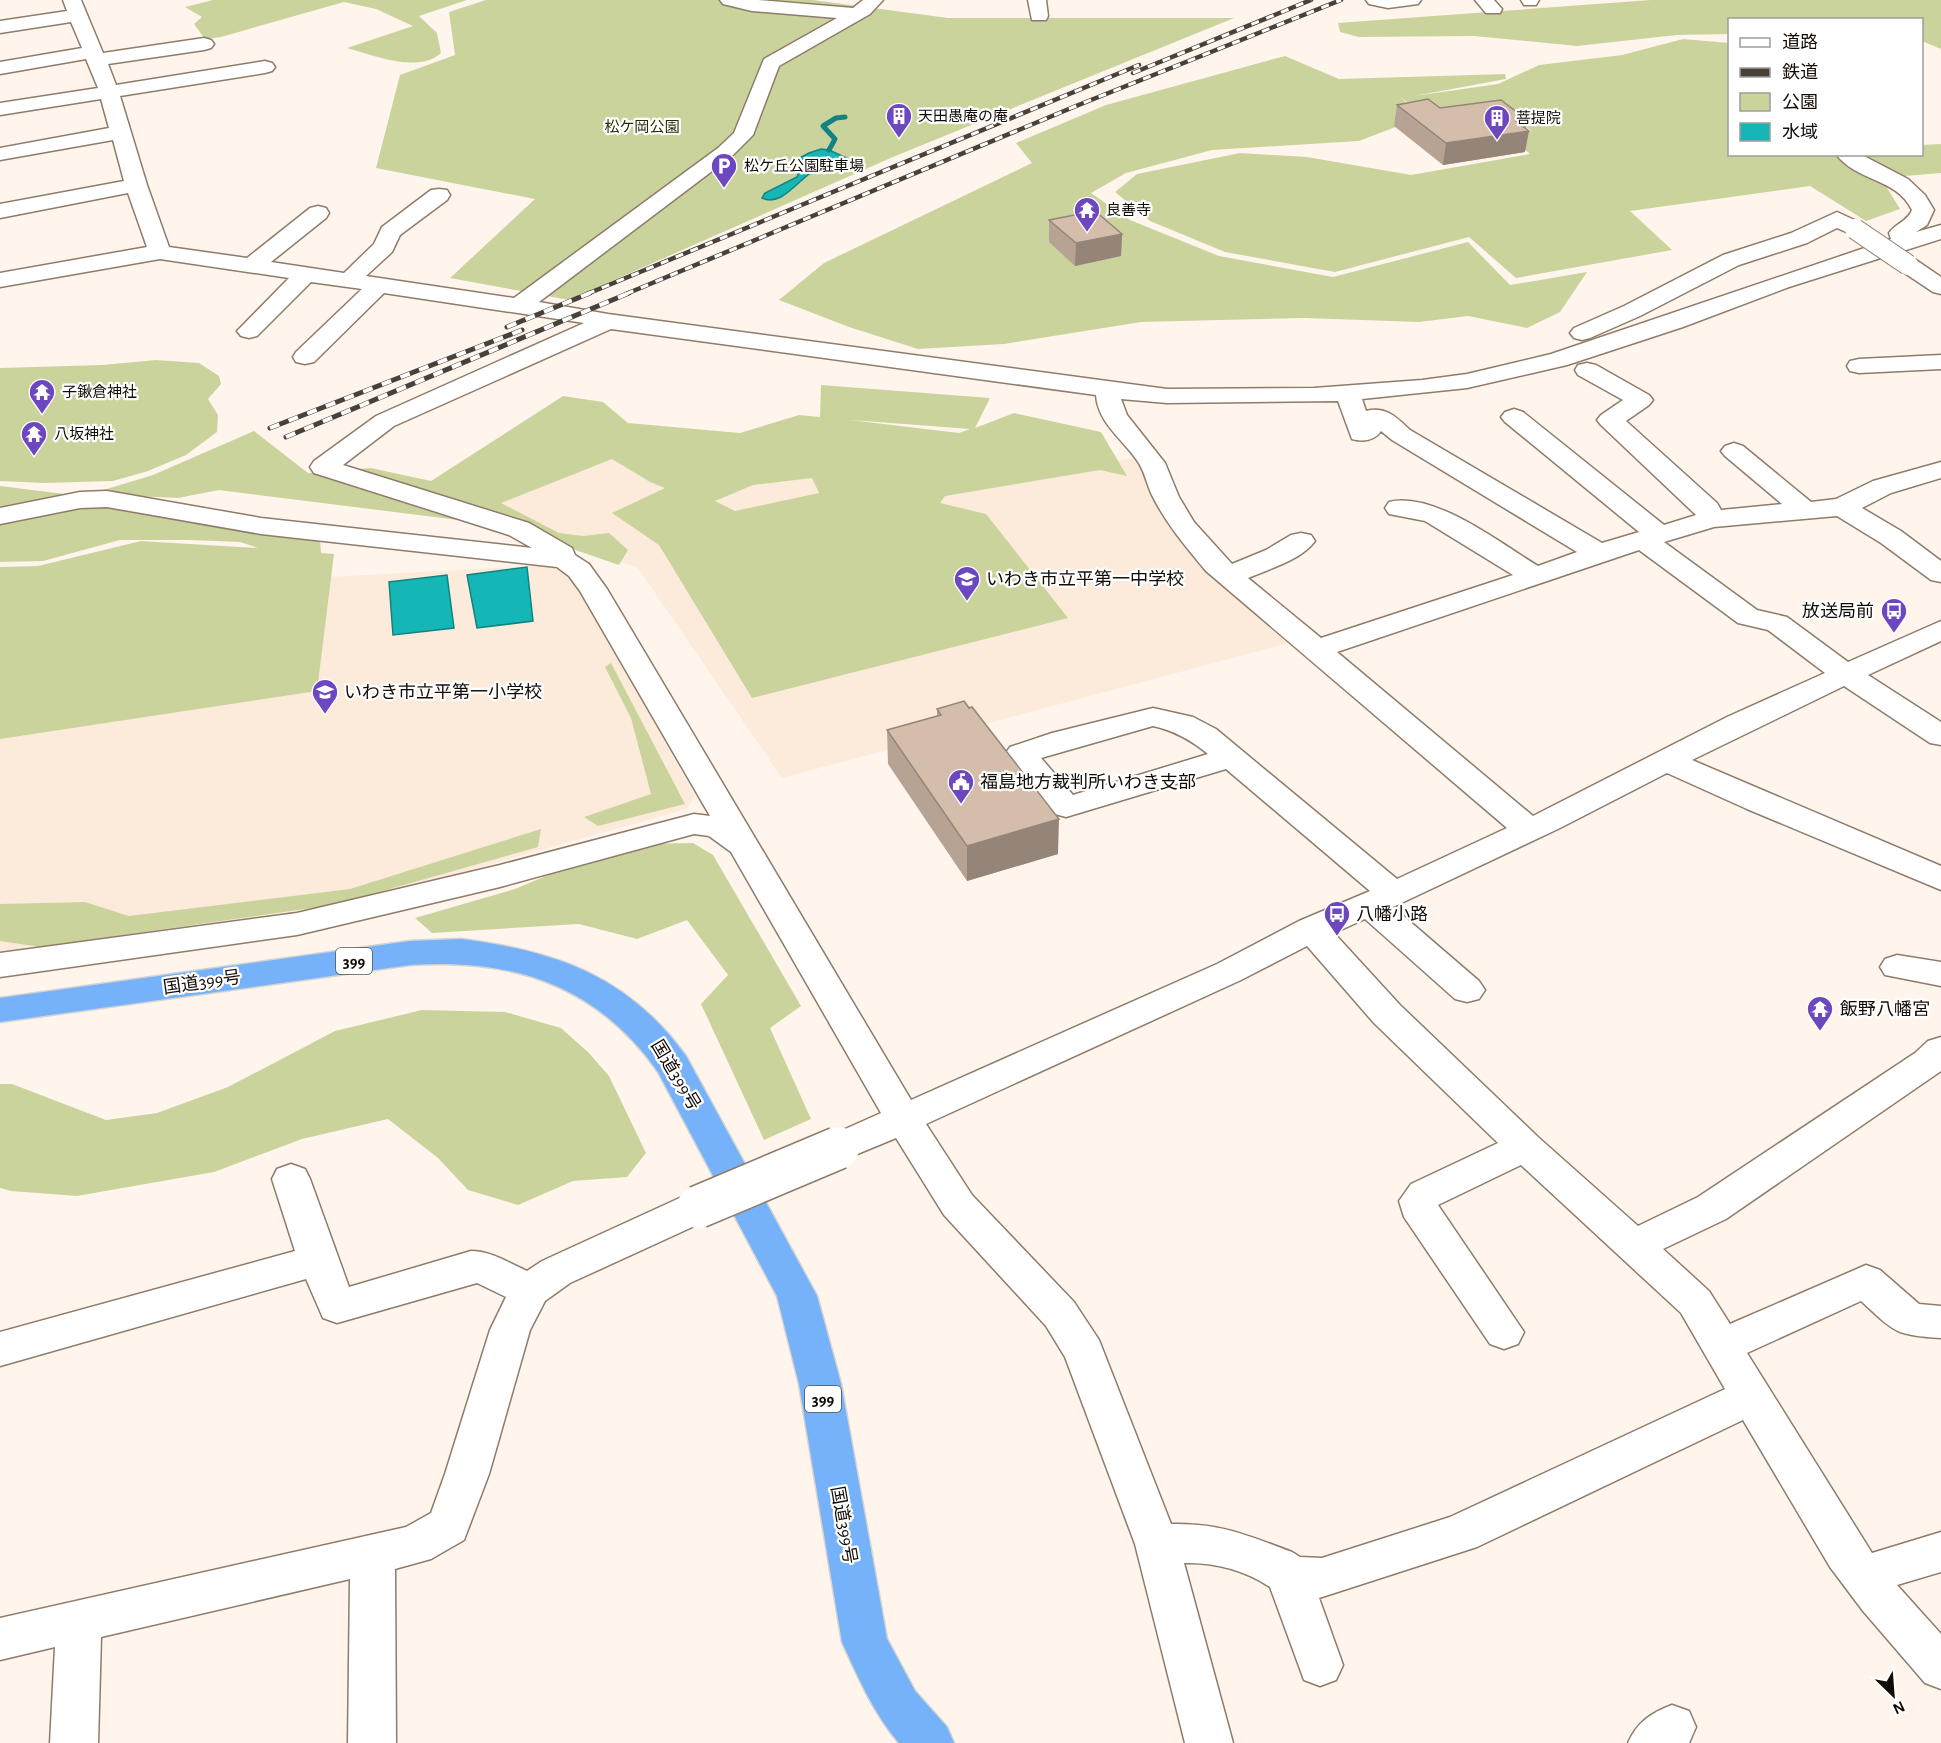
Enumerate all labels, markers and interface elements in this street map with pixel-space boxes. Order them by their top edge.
legend [1728,18,1923,156]
text: 道路 [1782,32,1818,52]
text: 鉄道 [1782,62,1818,82]
text: 公園 [1782,93,1818,112]
building icon: 天田愚庵の庵 [884,101,914,139]
building icon: 菩提院 [1482,103,1512,141]
place label: 天田愚庵の庵 [918,108,1008,124]
place label: 菩提院 [1516,110,1561,126]
park label: 松ケ岡公園 [604,119,680,135]
text: 水域 [1782,123,1818,142]
parking icon: 松ケ丘公園駐車場 [709,151,739,189]
place label: 松ケ丘公園駐車場 [744,158,864,174]
temple icon: 良善寺 [1072,195,1102,233]
place label: 良善寺 [1106,202,1151,218]
temple icon: 子鍬倉神社 [27,377,57,415]
place label: 子鍬倉神社 [62,384,137,400]
temple icon: 八坂神社 [19,419,49,457]
place label: 八坂神社 [54,426,114,442]
school or university icon: いわき市立平第一中学校 [952,564,982,602]
place label: いわき市立平第一中学校 [986,569,1184,589]
bus stop icon: 放送局前 [1879,596,1909,634]
place label: 放送局前 [1802,601,1874,621]
school or university icon: いわき市立平第一小学校 [310,677,340,715]
place label: いわき市立平第一小学校 [344,682,542,702]
public building icon: 福島地方裁判所いわき支部 [946,767,976,805]
place label: 福島地方裁判所いわき支部 [980,772,1196,792]
bus stop icon: 八幡小路 [1322,899,1352,937]
place label: 八幡小路 [1356,905,1428,924]
road number: 399 [336,948,372,974]
street label: 国道399号 [162,967,242,997]
temple icon: 飯野八幡宮 [1805,994,1835,1032]
place label: 飯野八幡宮 [1840,1000,1930,1019]
street label: 国道399号 [647,1036,705,1114]
road number: 399 [805,1386,841,1412]
street label: 国道399号 [827,1485,861,1565]
north arrow [1863,1665,1923,1725]
text: N [1890,1698,1907,1717]

